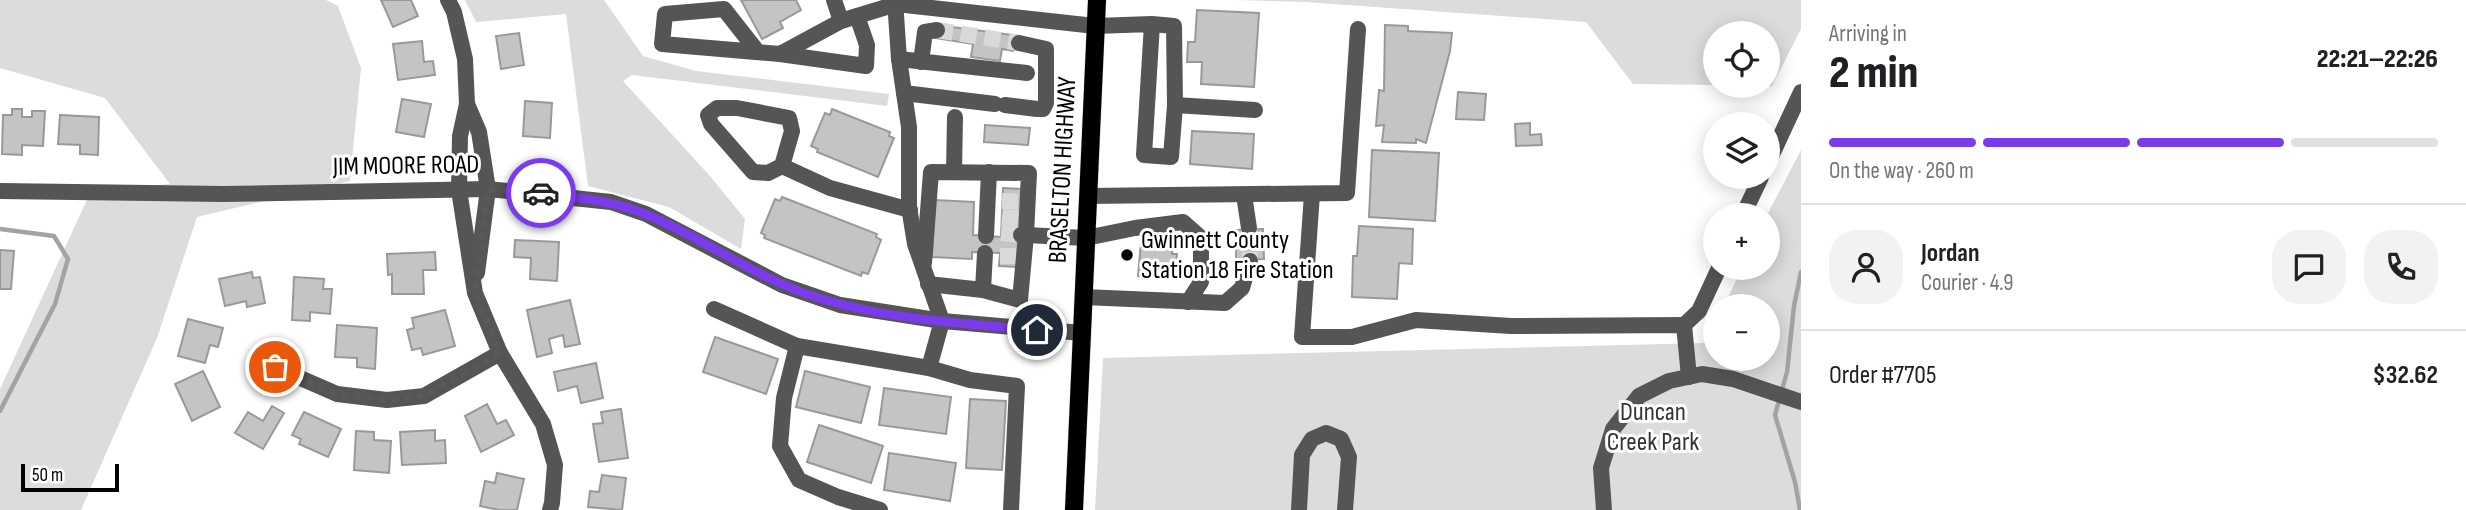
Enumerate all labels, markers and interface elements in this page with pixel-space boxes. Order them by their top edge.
text: Arriving in [1829,20,1907,48]
map controls [1703,21,1780,371]
button: locate [1703,21,1780,98]
text: 22:21–22:26 [2317,44,2438,75]
text: 2 min [1829,46,1918,101]
street label: BRASELTON HIGHWAY [1043,76,1083,264]
button: layers [1703,112,1780,189]
street label: JIM MOORE ROAD [331,149,480,183]
text: On the way · 260 m [1829,157,1974,185]
courier [506,158,576,228]
icon: car [522,174,560,212]
button: + [1703,203,1780,280]
place label: Gwinnett County Station 18 Fire Station [1141,225,1334,286]
button: person [1829,230,1903,304]
button: chat [2272,230,2346,304]
button: phone [2364,230,2438,304]
text: Jordan [1921,238,1979,269]
marker: Gwinnett County Station 18 Fire Station [1119,247,1135,263]
text: Courier · 4.9 [1921,269,2013,297]
button: − [1703,294,1780,371]
pin [1007,300,1067,360]
icon: home [1018,311,1056,349]
pin [245,337,305,397]
icon: bag [256,348,294,386]
text: Order #7705 [1829,360,1936,391]
text: $32.62 [2372,360,2438,391]
park label: Duncan Creek Park [1607,397,1699,458]
scale bar [21,461,119,493]
text: 50 m [32,464,63,487]

